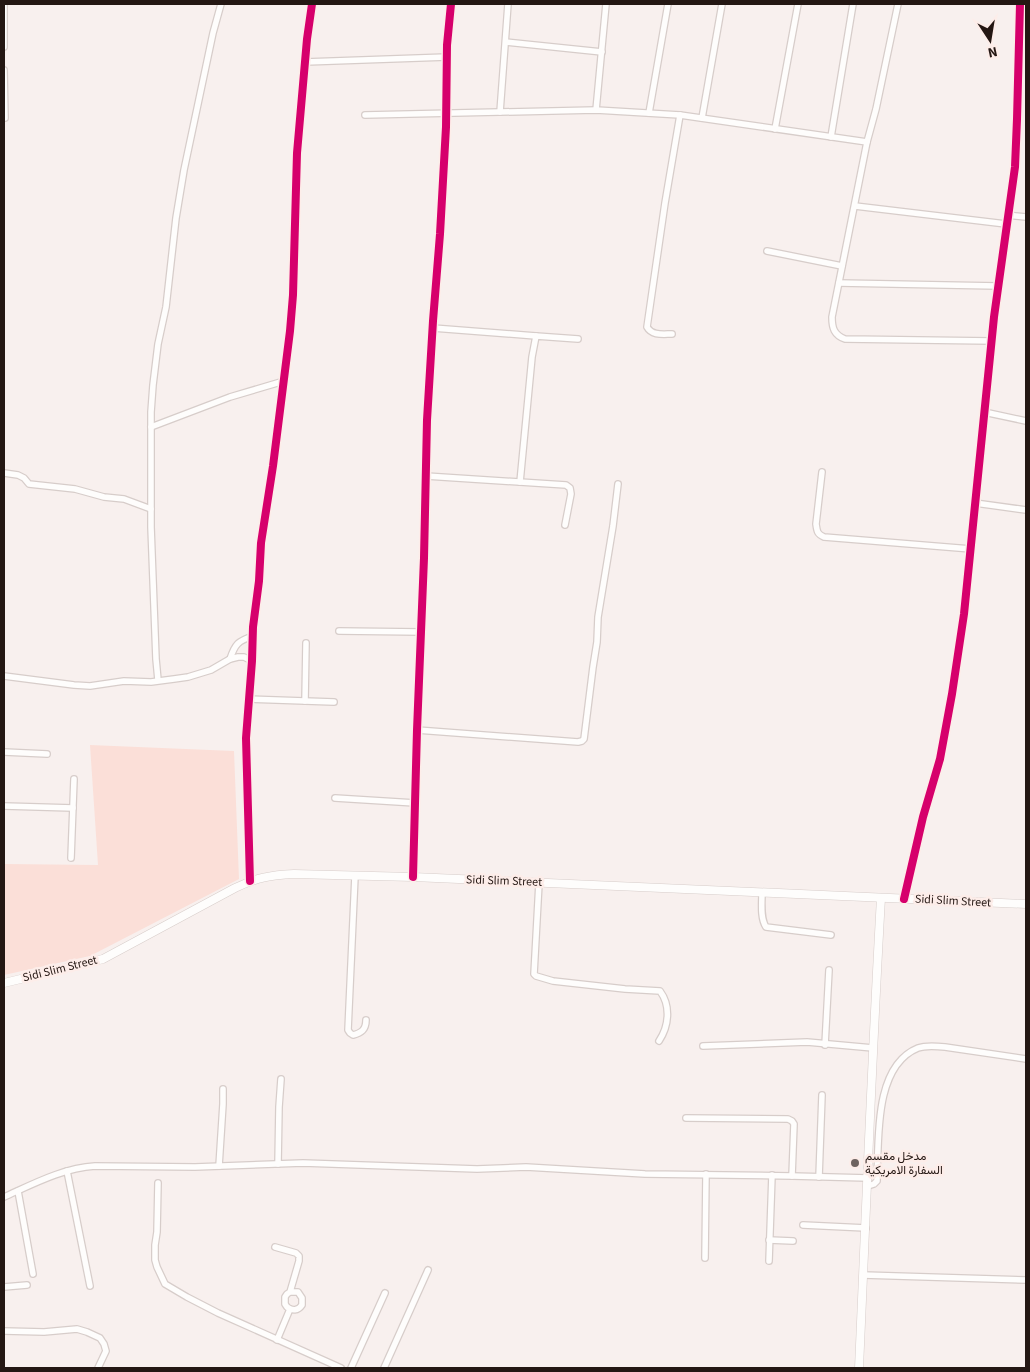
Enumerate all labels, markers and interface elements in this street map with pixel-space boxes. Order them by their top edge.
north arrow [965,15,1015,65]
text: N [986,41,999,62]
street label: Sidi Slim Street [466,871,542,891]
street label: Sidi Slim Street [914,891,992,911]
street label: Sidi Slim Street [21,952,99,986]
place label: مدخل مقسم السفارة الامريكية [865,1148,943,1179]
marker: مدخل مقسم السفارة الامريكية [849,1157,861,1169]

